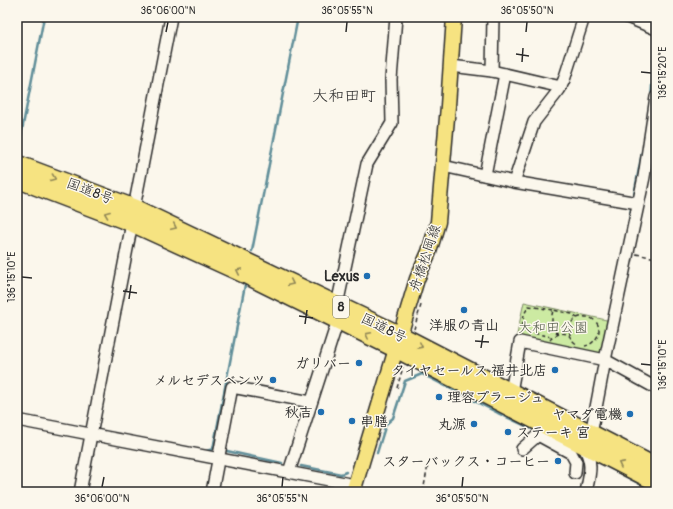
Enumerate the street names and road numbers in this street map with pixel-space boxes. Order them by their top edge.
street label: 国道8号 [64,174,116,208]
street label: 舟橋松岡線 [406,222,444,294]
road number: 8 [333,296,349,318]
street label: 国道8号 [358,310,410,346]

